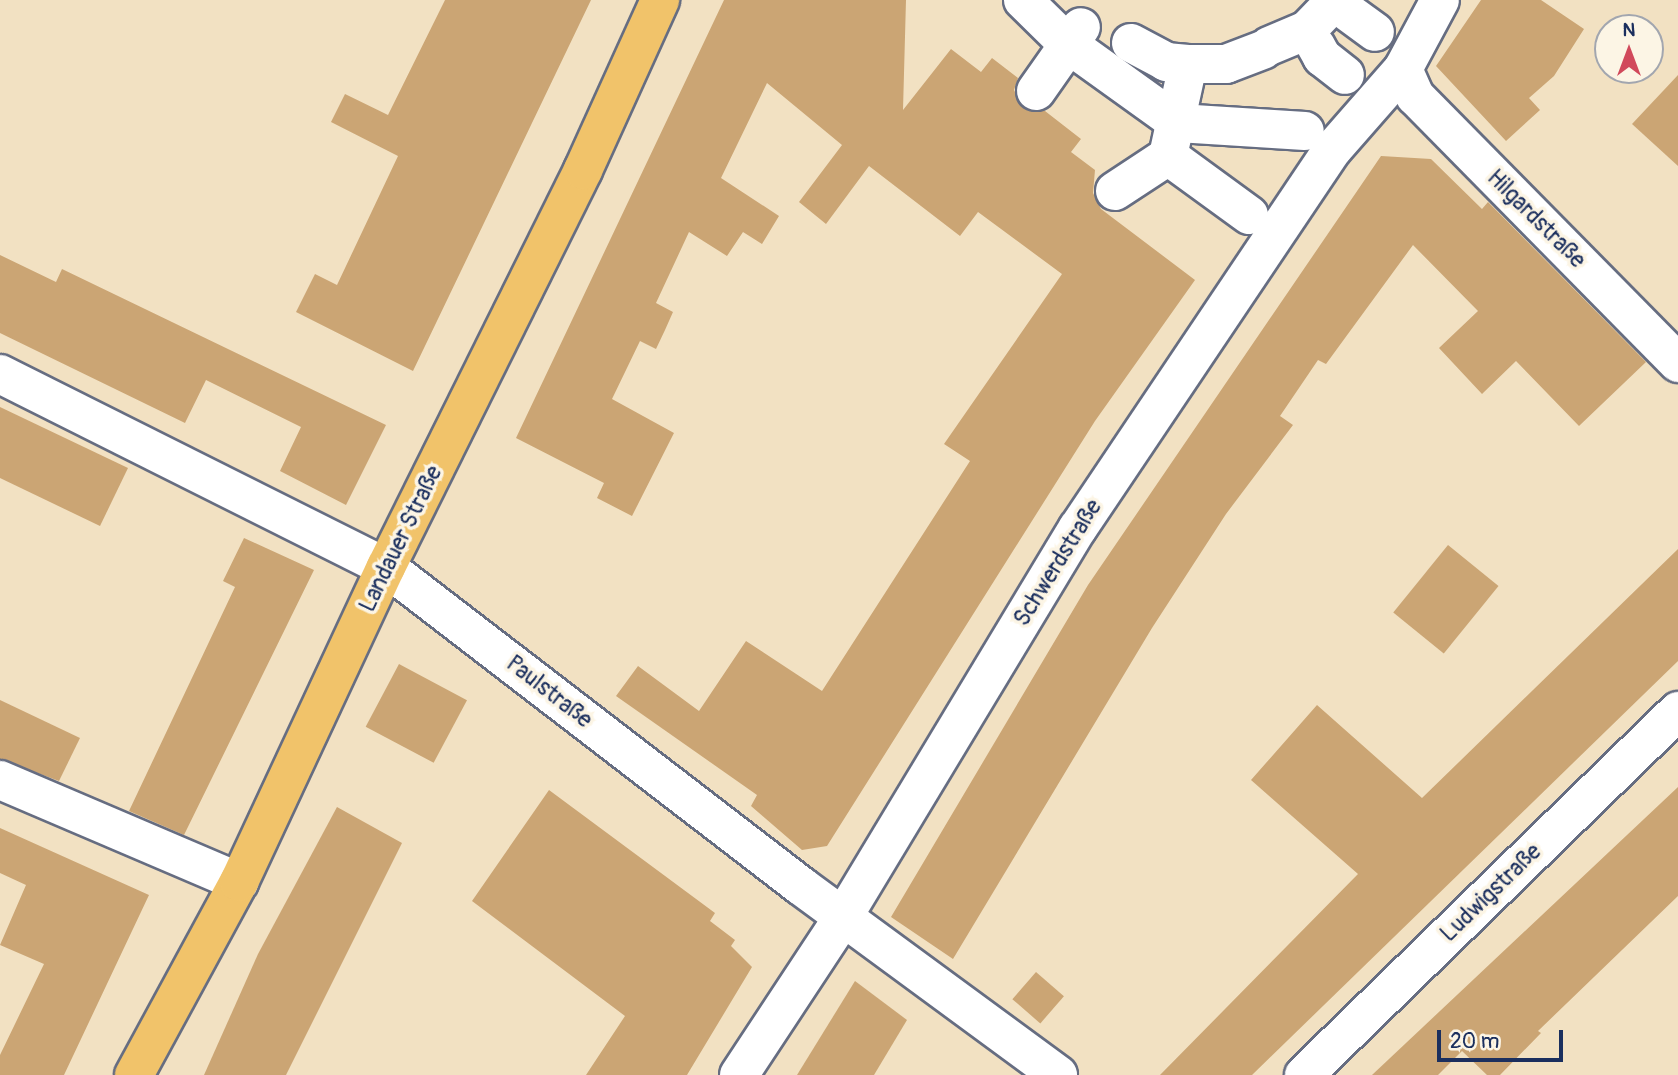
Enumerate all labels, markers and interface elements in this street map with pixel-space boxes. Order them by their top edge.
north arrow [1594,14,1664,84]
text: N [1623,18,1635,42]
street label: Hilgardstraße [1481,164,1591,274]
street label: Landauer Straße [354,461,448,617]
street label: Schwerdstraße [1008,495,1108,631]
street label: Paulstraße [501,650,597,734]
street label: Ludwigstraße [1435,838,1547,948]
scale bar [1440,1016,1566,1060]
text: 20 m [1450,1028,1499,1055]

